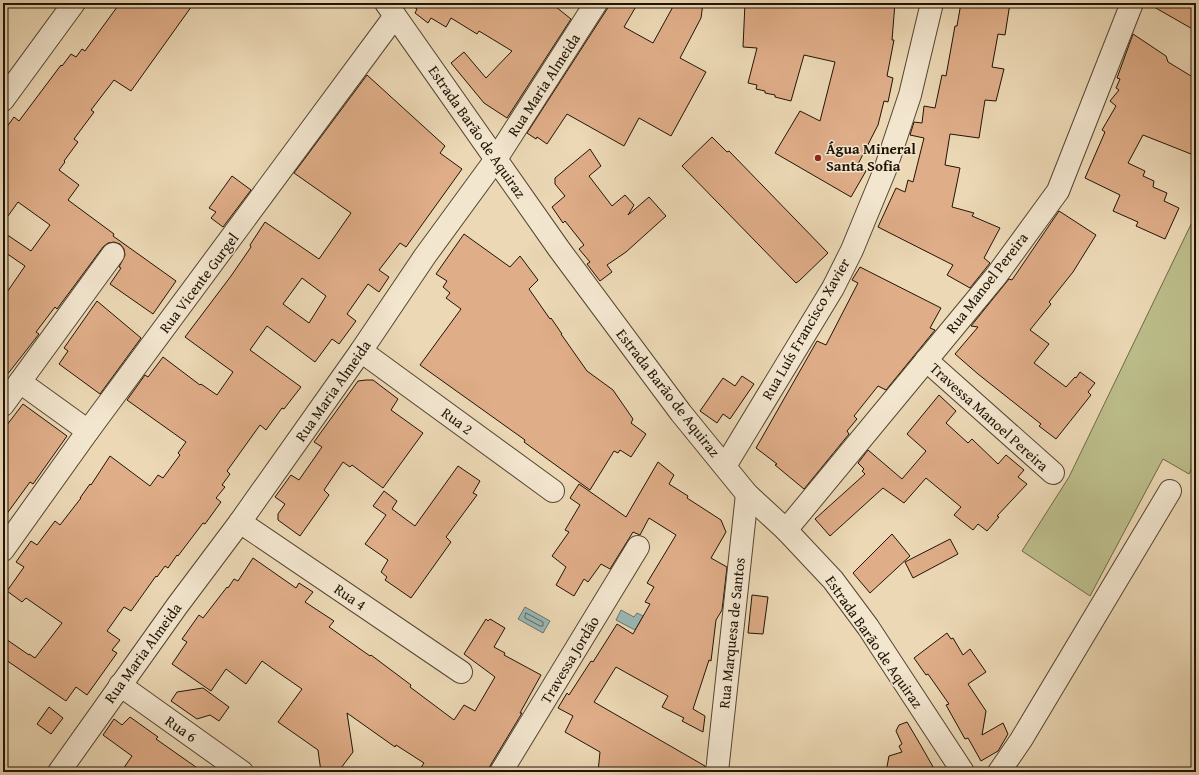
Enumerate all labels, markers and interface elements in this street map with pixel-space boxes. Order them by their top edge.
street label: Rua Maria Almeida [502,29,585,140]
street label: Estrada Barão de Aquiraz [424,61,531,203]
place label: Água Mineral Santa Sofia [826,138,916,176]
marker: Água Mineral Santa Sofia [813,153,823,163]
street label: Rua Vicente Gurgel [154,228,243,337]
street label: Rua Manoel Pereira [941,228,1033,337]
street label: Rua Luís Francisco Xavier [756,254,855,403]
street label: Estrada Barão de Aquiraz [612,324,725,462]
street label: Rua Maria Almeida [290,336,375,446]
street label: Travessa Manoel Pereira [925,358,1053,476]
street label: Rua 2 [437,402,477,439]
street label: Rua Marquesa de Santos [713,556,750,710]
street label: Estrada Barão de Aquiraz [821,571,928,713]
street label: Rua 4 [330,578,370,615]
street label: Rua Maria Almeida [99,598,186,707]
street label: Travessa Jordão [535,612,604,708]
street label: Rua 6 [161,710,201,747]

